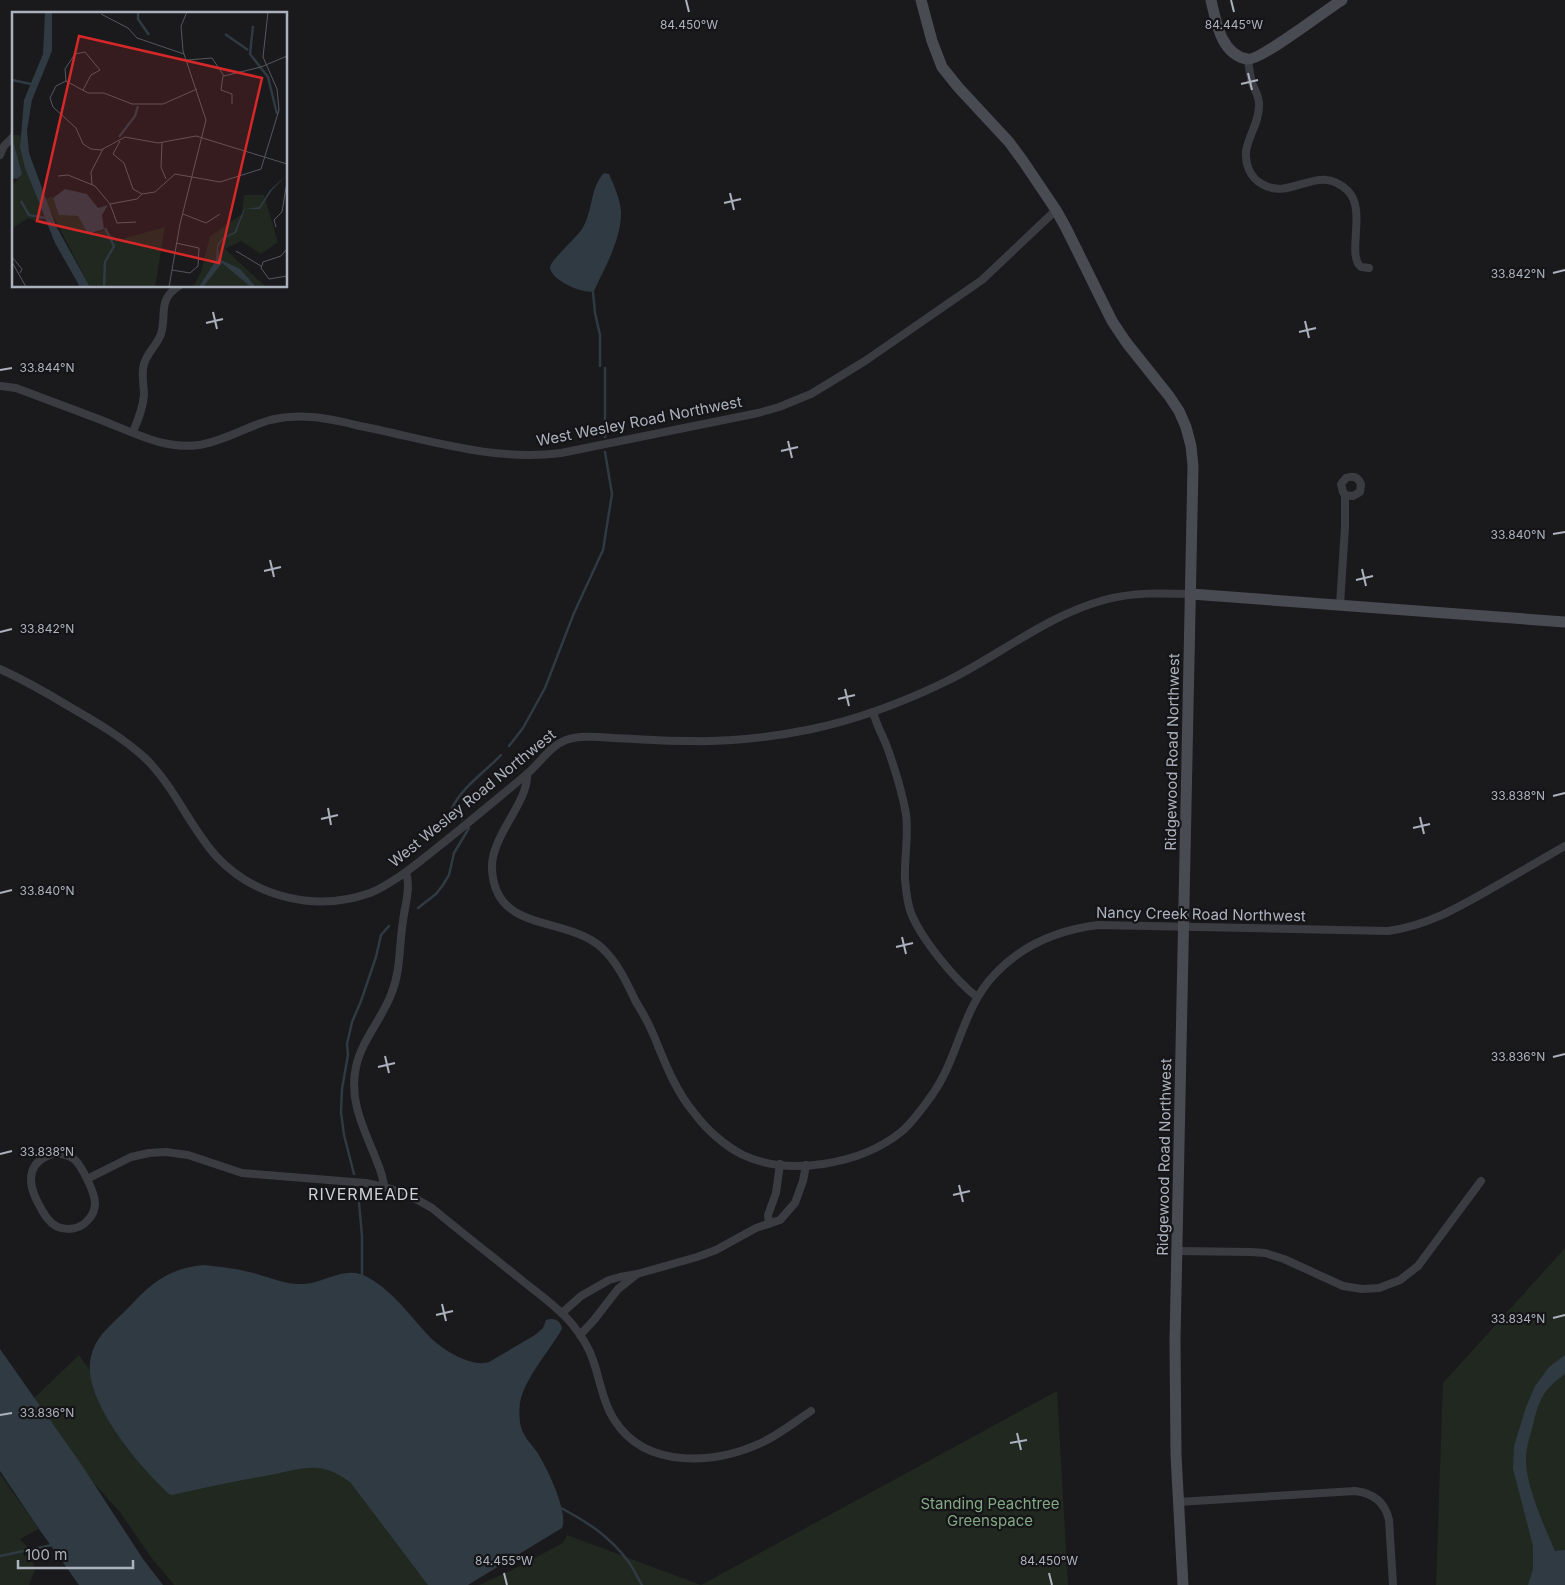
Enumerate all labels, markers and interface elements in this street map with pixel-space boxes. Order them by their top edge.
inset map [12,12,288,288]
text: 84.450°W [660,17,718,32]
text: 84.445°W [1205,17,1263,32]
text: 33.842°N [1491,266,1545,281]
text: 33.844°N [20,360,74,375]
street label: West Wesley Road Northwest [535,392,744,450]
text: 33.840°N [1491,527,1546,542]
text: 33.842°N [20,621,74,636]
street label: Ridgewood Road Northwest [1161,653,1183,851]
street label: West Wesley Road Northwest [385,725,559,871]
text: 33.838°N [1491,788,1545,803]
text: 33.840°N [20,883,75,898]
street label: Nancy Creek Road Northwest [1096,903,1306,925]
text: 33.836°N [1491,1049,1545,1064]
street label: Ridgewood Road Northwest [1153,1058,1175,1256]
text: 33.838°N [20,1144,74,1159]
district label: RIVERMEADE [308,1184,420,1204]
text: 33.834°N [1491,1311,1545,1326]
text: 33.836°N [20,1405,74,1420]
park label: Standing Peachtree Greenspace [920,1494,1060,1530]
scale bar [18,1538,132,1570]
text: 100 m [25,1545,67,1564]
text: 84.455°W [475,1553,533,1568]
text: 84.450°W [1020,1553,1078,1568]

